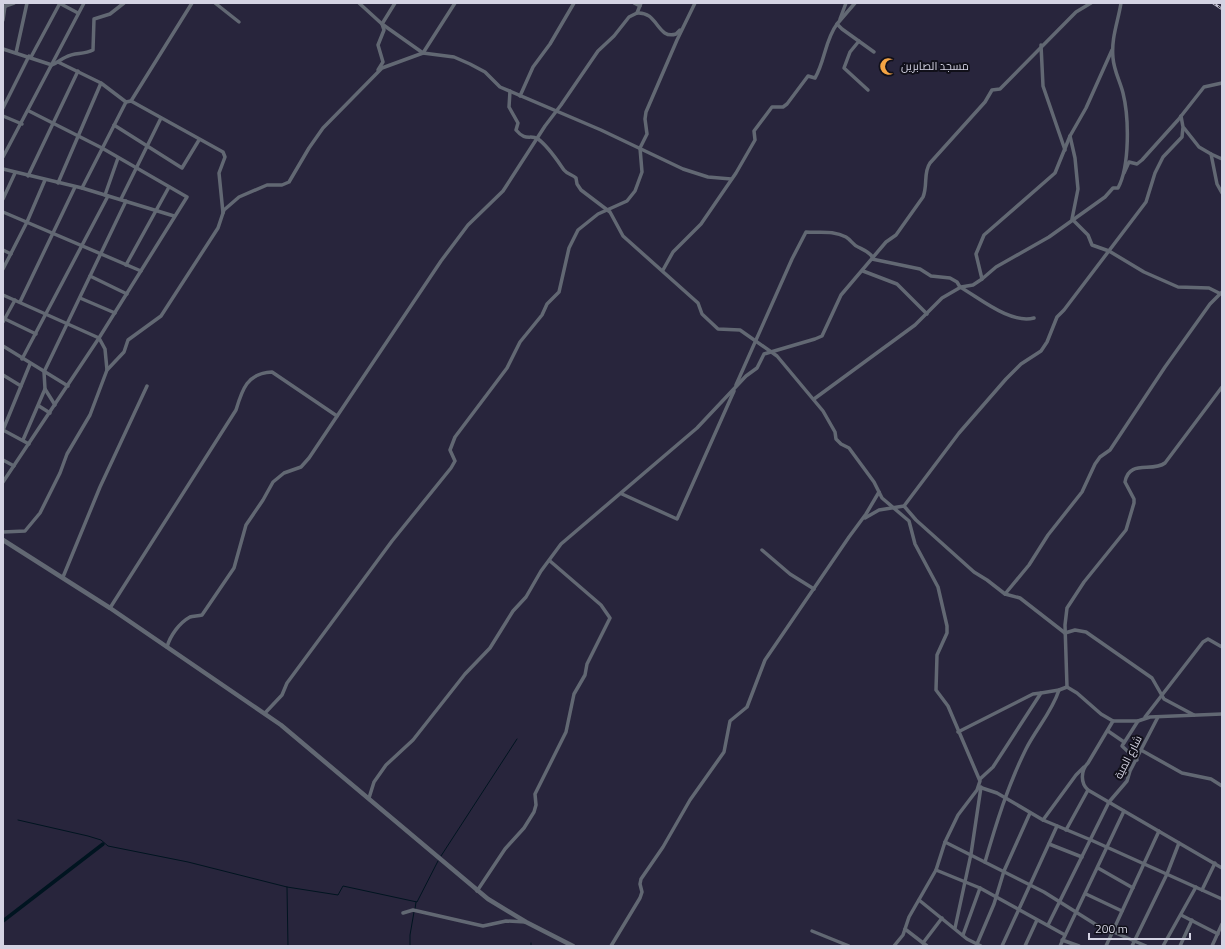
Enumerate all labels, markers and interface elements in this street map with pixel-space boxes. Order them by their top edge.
mosque icon: مسجد الصابرين [878,56,898,76]
place label: مسجد الصابرين [901,58,969,74]
street label: شارع المية [1110,733,1146,781]
scale bar [1089,915,1190,941]
text: 200 m [1095,919,1128,938]

